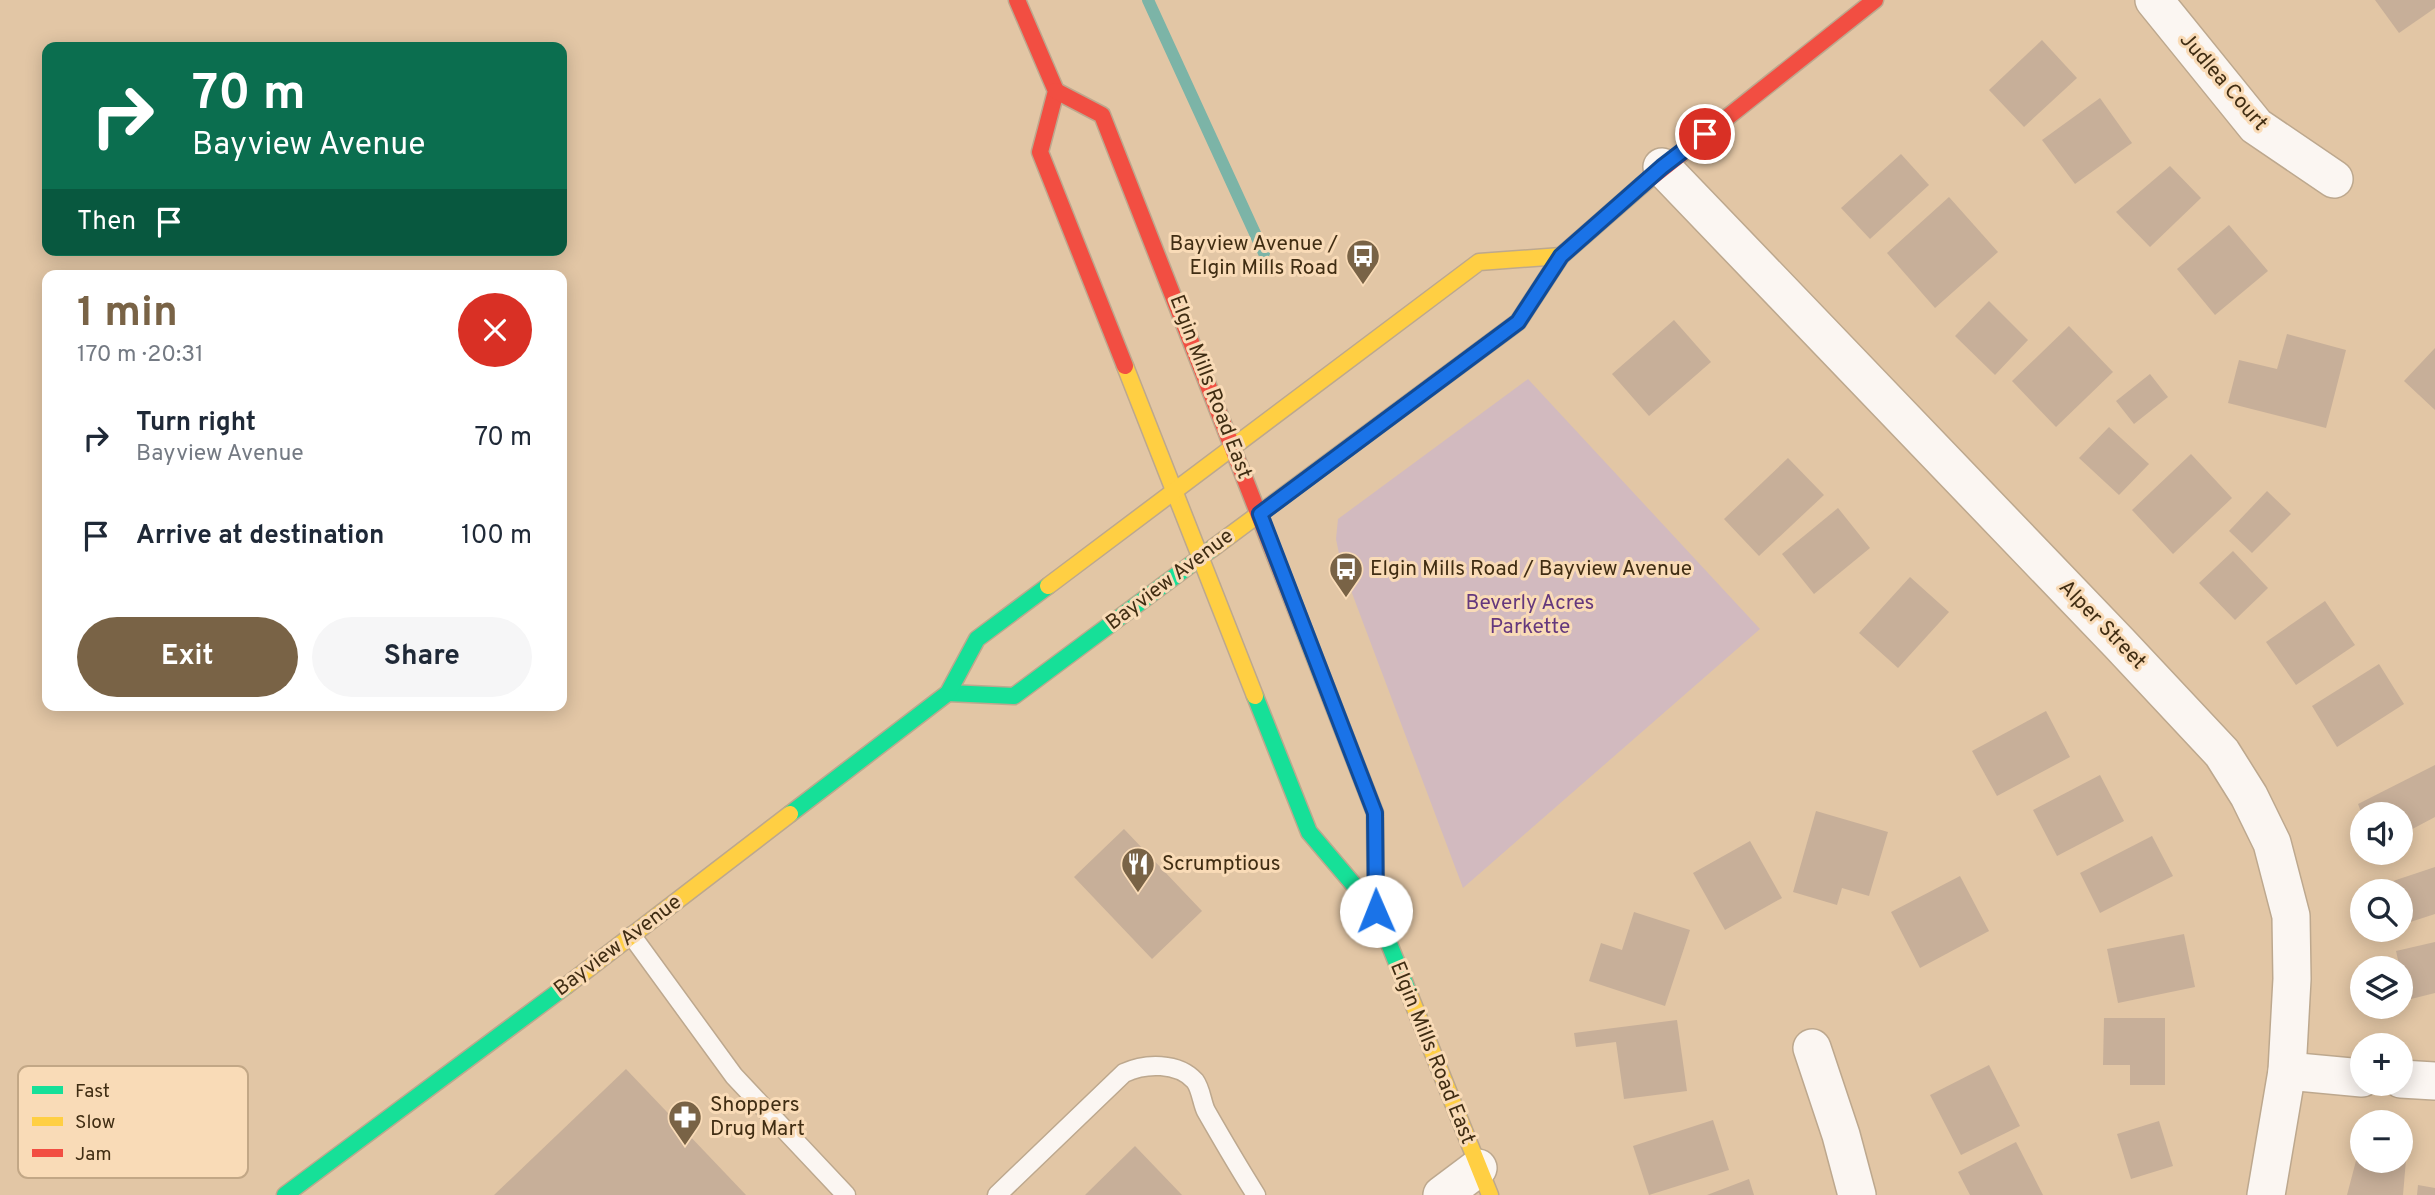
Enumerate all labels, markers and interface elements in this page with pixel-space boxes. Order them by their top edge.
street label: Judlea Court [2173,27,2273,137]
text: 70 m [192,65,306,127]
icon: right [77,70,168,161]
pin [1675,104,1735,164]
icon: arrive [1686,115,1724,153]
text: Bayview Avenue [192,126,425,166]
icon: arrive [150,203,188,241]
text: Then [77,206,136,239]
place label: Bayview Avenue / Elgin Mills Road [1170,231,1338,282]
bus stop icon: Bayview Avenue / Elgin Mills Road [1344,237,1382,286]
text: 1 min [77,288,178,341]
street label: Elgin Mills Road East [1163,291,1257,483]
button: close [458,293,532,367]
text: 170 m · 20:31 [77,341,204,370]
text: Turn right [136,407,256,440]
icon: right [77,419,115,457]
text: 70 m [474,422,532,455]
text: Bayview Avenue [136,440,304,469]
icon: arrive [77,517,115,555]
text: Arrive at destination [136,520,384,553]
text: 100 m [461,520,532,553]
street label: Bayview Avenue [1101,523,1239,637]
bus stop icon: Elgin Mills Road / Bayview Avenue [1327,550,1365,599]
place label: Elgin Mills Road / Bayview Avenue [1370,556,1692,583]
street label: Alper Street [2053,574,2151,676]
park label: Beverly Acres Parkette [1466,590,1594,641]
button: Exit [77,617,298,697]
button: Share [312,617,532,697]
map controls [2350,802,2413,1173]
button: sound [2350,802,2413,865]
restaurant icon: Scrumptious [1119,845,1157,894]
place label: Scrumptious [1162,851,1281,878]
position arrow [1339,874,1413,948]
button: search [2350,879,2413,942]
street label: Bayview Avenue [549,889,687,1003]
button: layers [2350,956,2413,1019]
street label: Elgin Mills Road East [1383,958,1481,1148]
button: + [2350,1033,2413,1096]
legend [18,1066,248,1178]
text: Fast [75,1080,110,1104]
place label: Shoppers Drug Mart [710,1092,805,1143]
pharmacy icon: Shoppers Drug Mart [666,1098,704,1147]
button: − [2350,1110,2413,1173]
text: Slow [75,1111,115,1135]
text: Jam [75,1143,112,1167]

